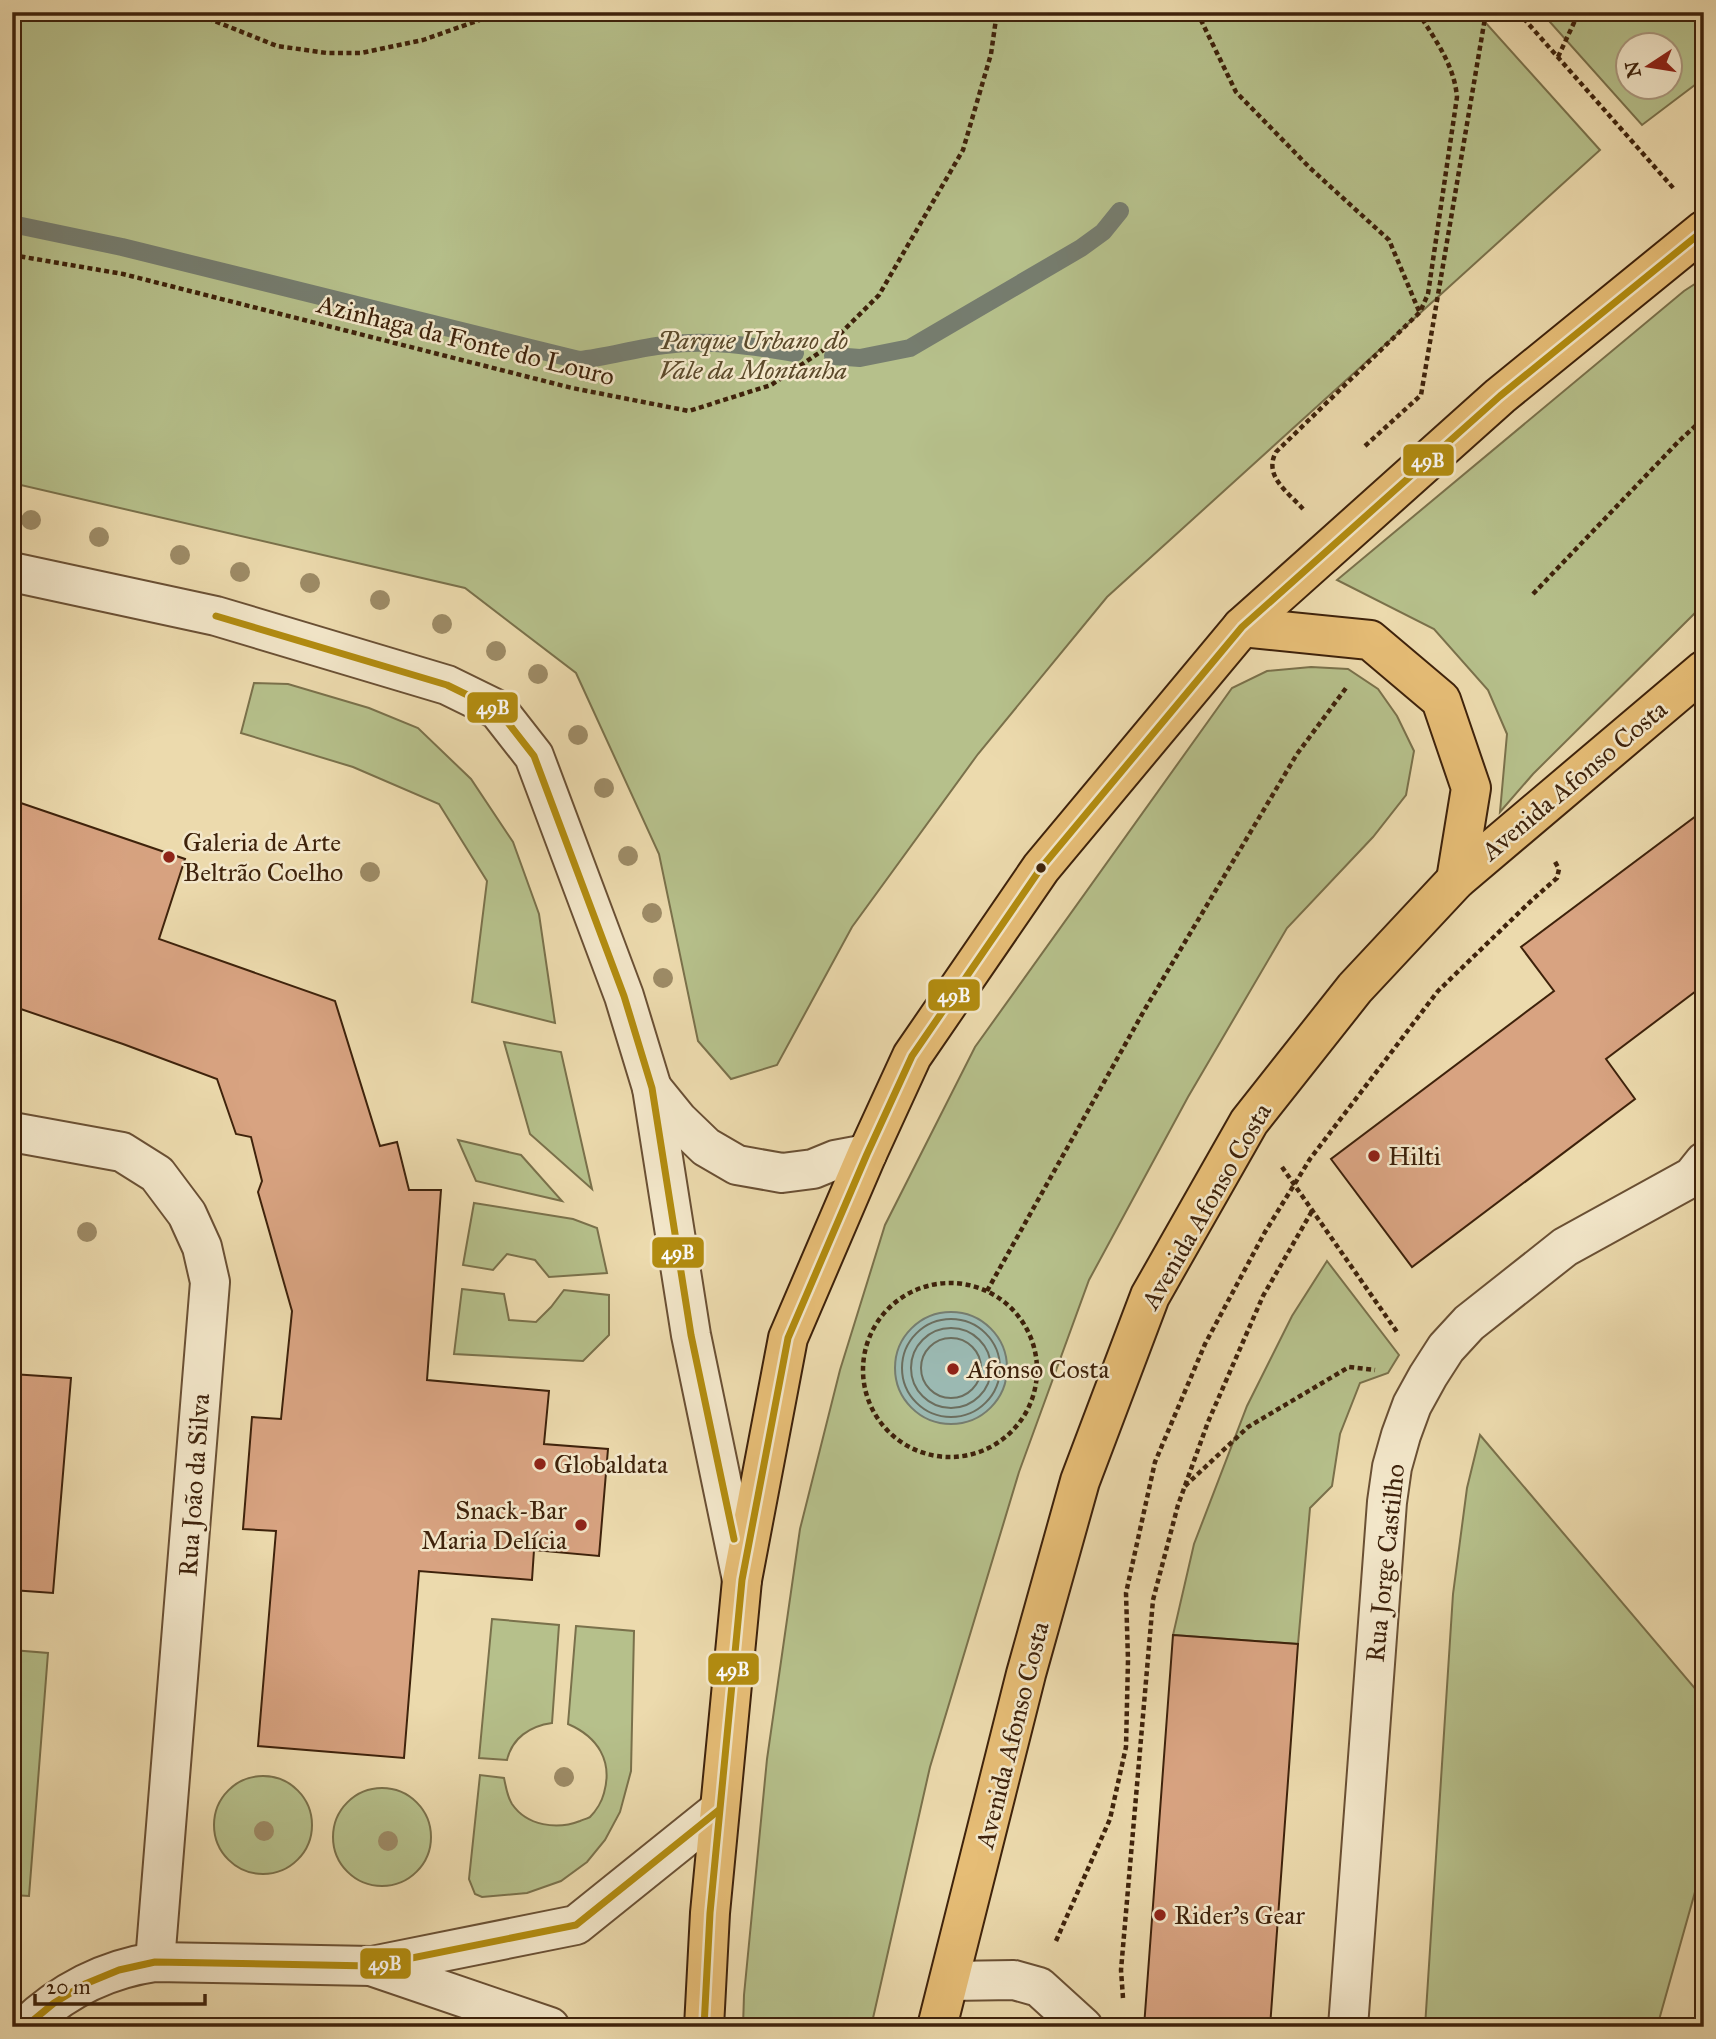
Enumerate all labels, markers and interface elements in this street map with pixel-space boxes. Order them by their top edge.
north arrow [1614,32,1684,102]
text: N [1620,59,1646,80]
street label: Azinhaga da Fonte do Louro [313,287,618,392]
park label: Parque Urbano do Vale da Montanha [658,324,848,386]
line badge: 49B [1402,443,1455,477]
text: 49B [1411,449,1445,473]
line badge: 49B [466,691,519,724]
street label: Avenida Afonso Costa [1474,693,1673,868]
text: 49B [476,696,510,720]
place label: Galeria de Arte Beltrão Coelho [183,826,343,888]
marker: Galeria de Arte Beltrão Coelho [161,849,177,865]
unlabelled marker [1034,861,1048,875]
line badge: 49B [927,978,981,1012]
text: 49B [937,984,971,1008]
street label: Avenida Afonso Costa [1133,1097,1278,1316]
place label: Hilti [1388,1140,1441,1172]
marker: Hilti [1366,1148,1382,1164]
line badge: 49B [651,1236,705,1269]
text: 49B [661,1241,695,1265]
place label: Afonso Costa [966,1353,1110,1385]
marker: Afonso Costa [945,1361,961,1377]
street label: Rua João da Silva [172,1392,216,1578]
place label: Globaldata [554,1448,668,1480]
marker: Globaldata [532,1456,548,1472]
street label: Rua Jorge Castilho [1359,1462,1411,1664]
place label: Snack-Bar Maria Delícia [421,1494,567,1556]
marker: Snack-Bar Maria Delícia [573,1517,589,1533]
street label: Avenida Afonso Costa [968,1618,1056,1853]
line badge: 49B [707,1652,760,1686]
text: 49B [716,1658,750,1682]
place label: Rider's Gear [1174,1899,1305,1931]
marker: Rider's Gear [1152,1907,1168,1923]
line badge: 49B [359,1947,412,1980]
text: 49B [368,1952,402,1976]
scale bar [35,1962,205,2006]
text: 20 m [46,1974,91,2000]

